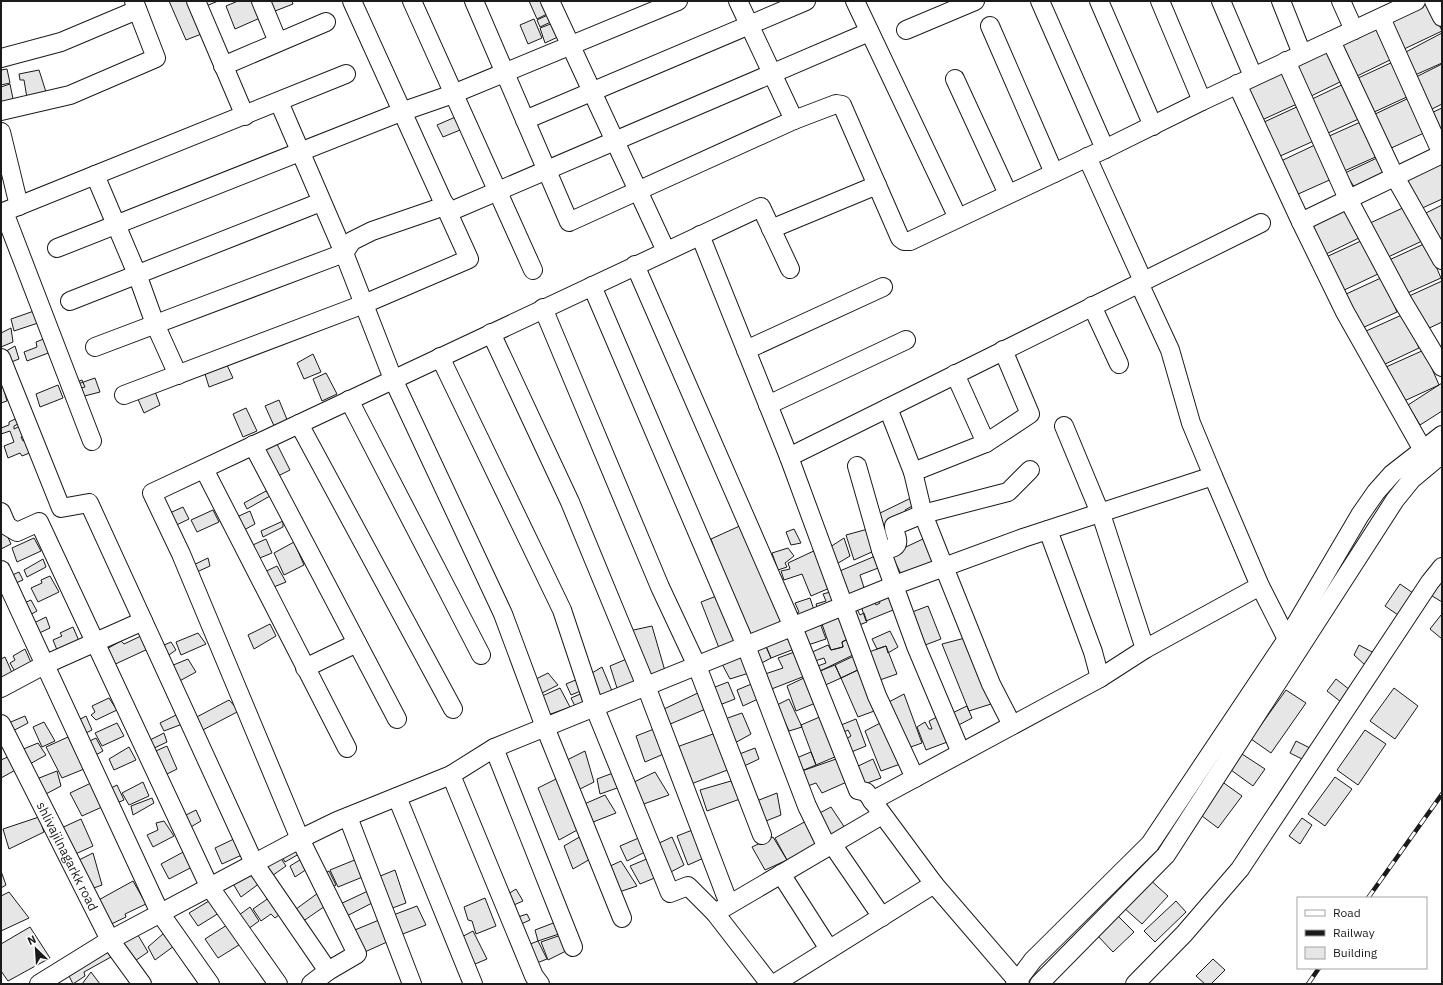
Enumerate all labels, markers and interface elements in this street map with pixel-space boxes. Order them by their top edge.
street label: shlivajilnagarkk road [33,799,102,914]
legend [1297,897,1427,969]
text: Road [1333,905,1361,920]
text: Railway [1333,925,1375,940]
north arrow [16,929,56,969]
text: N [25,932,38,948]
text: Building [1333,945,1378,960]

